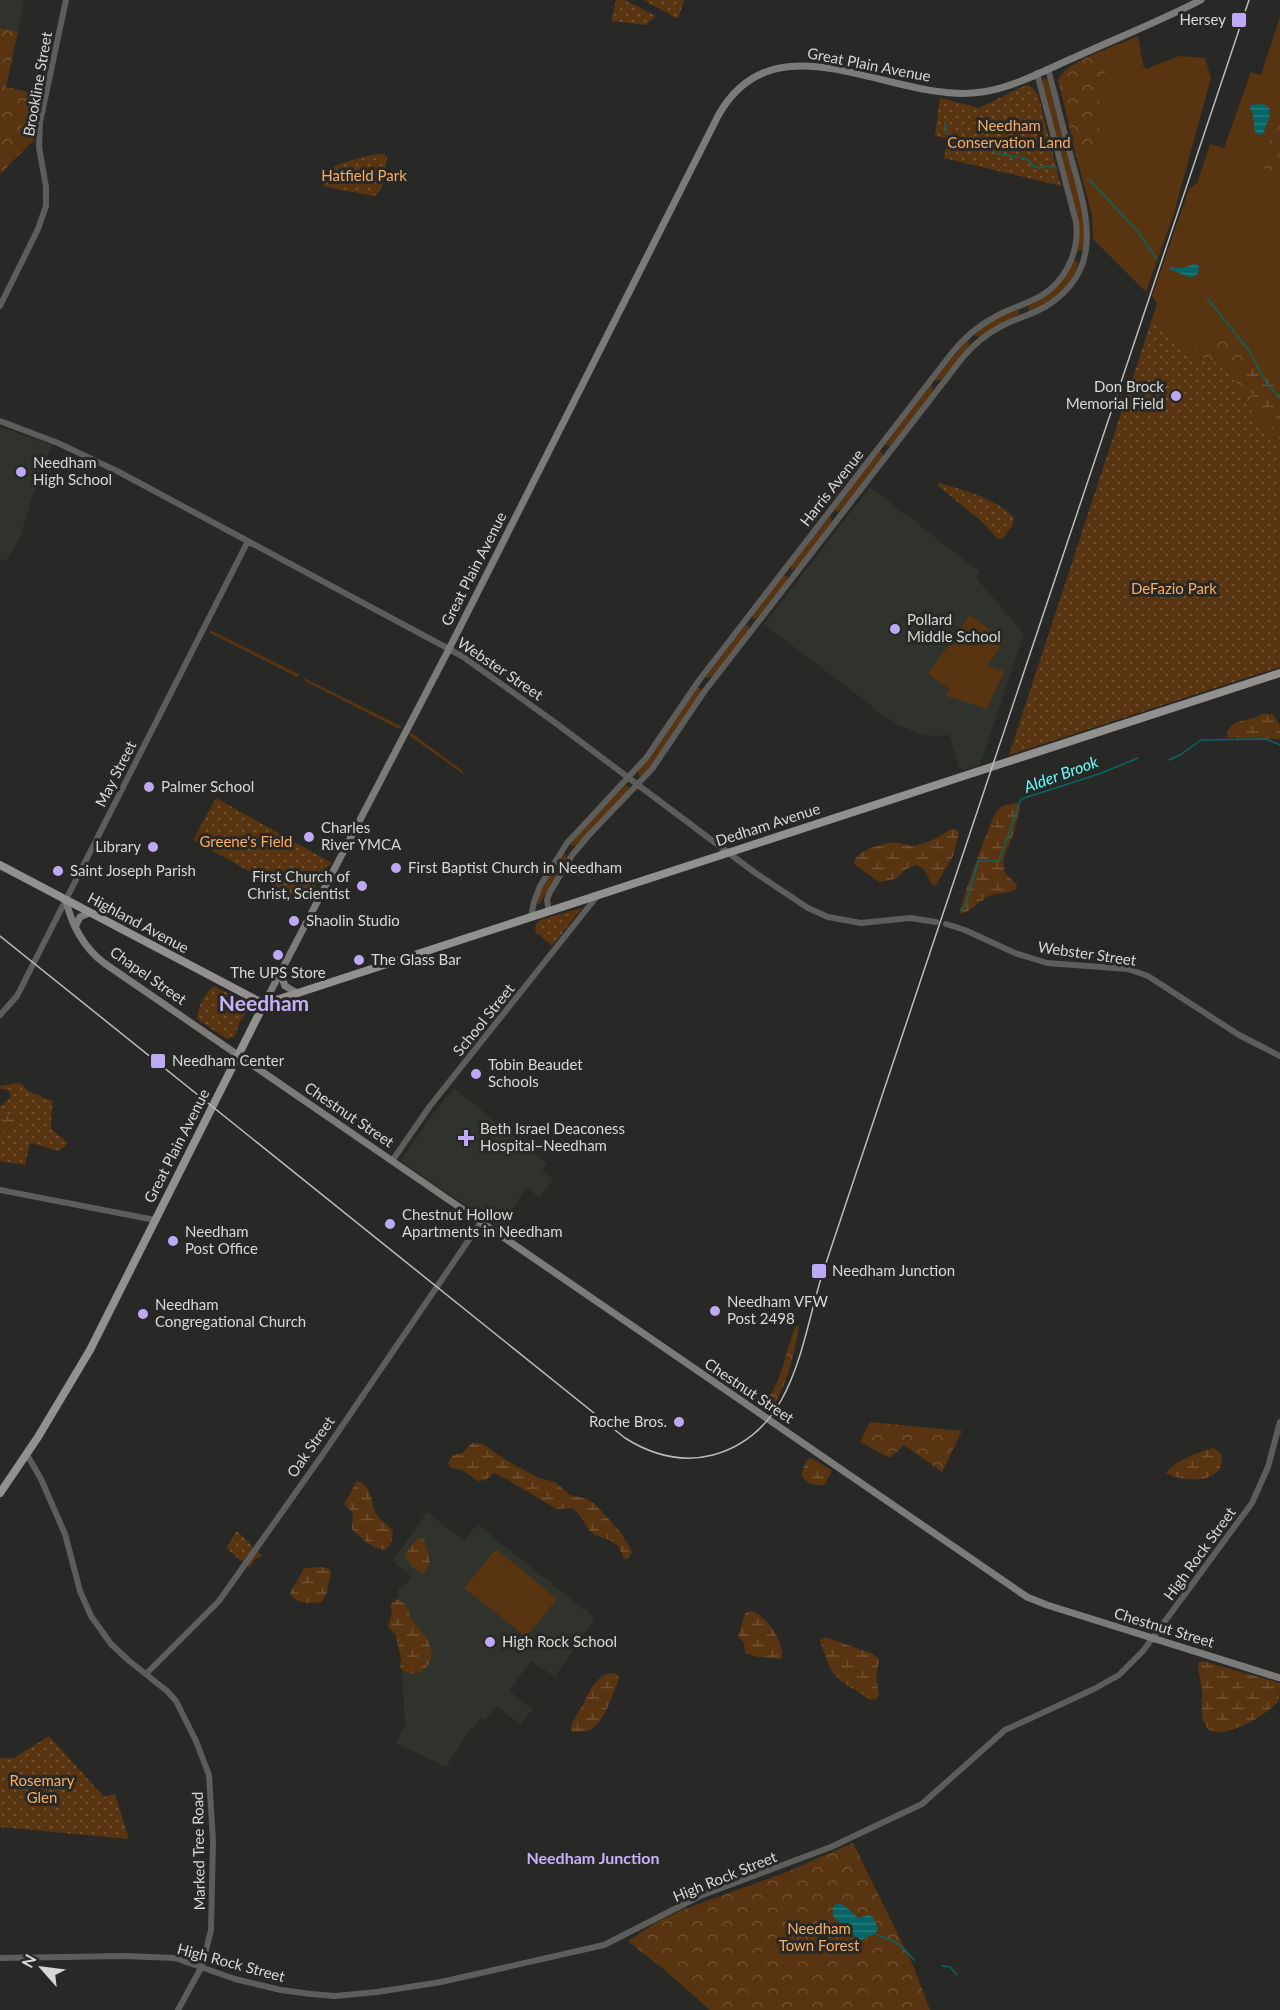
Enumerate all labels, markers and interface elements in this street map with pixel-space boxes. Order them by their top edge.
place label: Hersey [1179,10,1226,28]
marker: Hersey [1230,11,1248,29]
street label: Brookline Street [19,29,55,138]
street label: Great Plain Avenue [806,43,933,85]
park label: Needham Conservation Land [947,116,1071,151]
park label: Hatfield Park [321,166,407,184]
place label: Don Brock Memorial Field [1066,377,1164,412]
marker: Don Brock Memorial Field [1169,389,1183,403]
street label: Harris Avenue [796,445,867,529]
place label: Needham High School [33,453,112,488]
marker: Needham High School [14,465,28,479]
street label: Great Plain Avenue [437,509,510,629]
park label: DeFazio Park [1131,579,1217,597]
place label: Pollard Middle School [907,610,1001,645]
marker: Pollard Middle School [888,622,902,636]
street label: Webster Street [454,633,547,704]
street label: May Street [91,737,140,810]
water label: Alder Brook [1020,751,1101,796]
place label: Palmer School [161,777,254,795]
marker: Palmer School [142,780,156,794]
street label: Dedham Avenue [713,799,822,849]
place label: Charles River YMCA [321,818,402,853]
marker: Charles River YMCA [302,830,316,844]
park label: Greene's Field [199,832,293,850]
place label: Library [95,837,141,855]
marker: Library [146,840,160,854]
place label: First Baptist Church in Needham [408,858,622,876]
place label: Saint Joseph Parish [70,861,196,879]
marker: First Baptist Church in Needham [389,861,403,875]
marker: Saint Joseph Parish [51,864,65,878]
place label: First Church of Christ, Scientist [247,867,351,902]
marker: First Church of Christ, Scientist [355,879,369,893]
street label: Highland Avenue [85,888,192,956]
place label: Shaolin Studio [306,911,400,929]
marker: Shaolin Studio [287,914,301,928]
street label: Webster Street [1037,937,1138,969]
street label: Chapel Street [107,942,191,1008]
marker: The UPS Store [271,948,285,962]
place label: The Glass Bar [371,950,462,968]
marker: The Glass Bar [352,953,366,967]
place label: The UPS Store [230,963,326,981]
street label: School Street [449,979,518,1059]
district label: Needham [219,990,309,1015]
place label: Needham Center [172,1051,285,1069]
marker: Needham Center [149,1052,167,1070]
place label: Tobin Beaudet Schools [488,1055,583,1090]
marker: Tobin Beaudet Schools [469,1067,483,1081]
street label: Chestnut Street [302,1078,398,1151]
street label: Great Plain Avenue [140,1086,213,1206]
place label: Beth Israel Deaconess Hospital–Needham [480,1119,625,1154]
marker: Beth Israel Deaconess Hospital–Needham [457,1129,475,1147]
place label: Chestnut Hollow Apartments in Needham [402,1205,563,1240]
marker: Chestnut Hollow Apartments in Needham [383,1217,397,1231]
place label: Needham Post Office [185,1222,258,1257]
marker: Needham Post Office [166,1234,180,1248]
place label: Needham Junction [832,1261,955,1279]
marker: Needham Junction [810,1262,828,1280]
place label: Needham VFW Post 2498 [727,1292,829,1327]
place label: Needham Congregational Church [155,1295,306,1330]
marker: Needham VFW Post 2498 [708,1304,722,1318]
marker: Needham Congregational Church [136,1307,150,1321]
street label: Chestnut Street [702,1354,798,1427]
street label: Oak Street [283,1412,338,1480]
place label: Roche Bros. [589,1412,667,1430]
marker: Roche Bros. [672,1415,686,1429]
street label: High Rock Street [1159,1503,1239,1603]
street label: Chestnut Street [1112,1603,1217,1651]
place label: High Rock School [502,1632,617,1650]
marker: High Rock School [483,1635,497,1649]
park label: Rosemary Glen [10,1771,75,1806]
street label: Marked Tree Road [188,1791,208,1911]
street label: High Rock Street [670,1847,780,1905]
district label: Needham Junction [526,1848,660,1867]
park label: Needham Town Forest [779,1919,860,1954]
north arrow [12,1938,72,1998]
street label: High Rock Street [176,1939,288,1985]
text: N [17,1951,40,1971]

